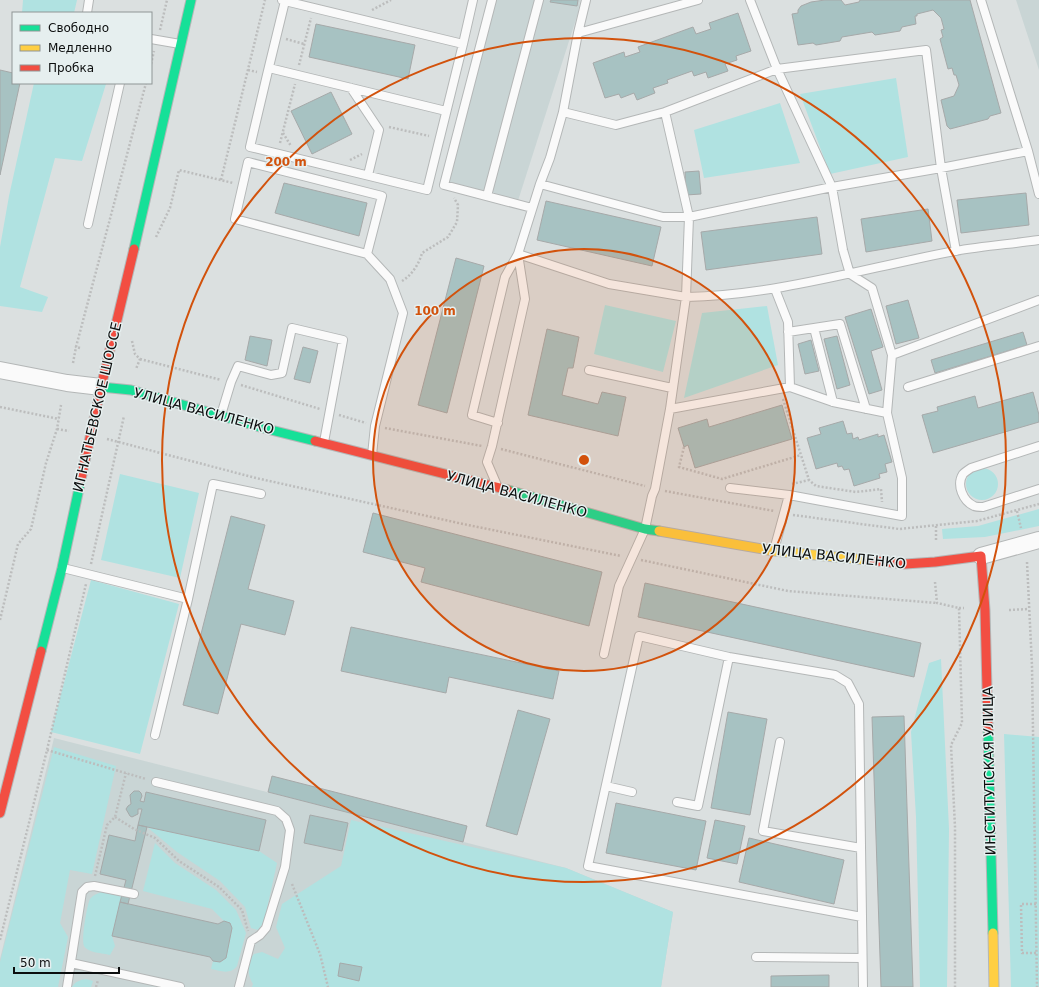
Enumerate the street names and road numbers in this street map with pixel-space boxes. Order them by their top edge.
street label: ИГНАТЬЕВСКОЕ ШОССЕ [70,320,124,494]
street label: УЛИЦА ВАСИЛЕНКО [132,385,276,437]
street label: УЛИЦА ВАСИЛЕНКО [445,468,589,520]
street label: УЛИЦА ВАСИЛЕНКО [761,540,907,572]
street label: ИНСТИТУТСКАЯ УЛИЦА [980,686,998,856]

